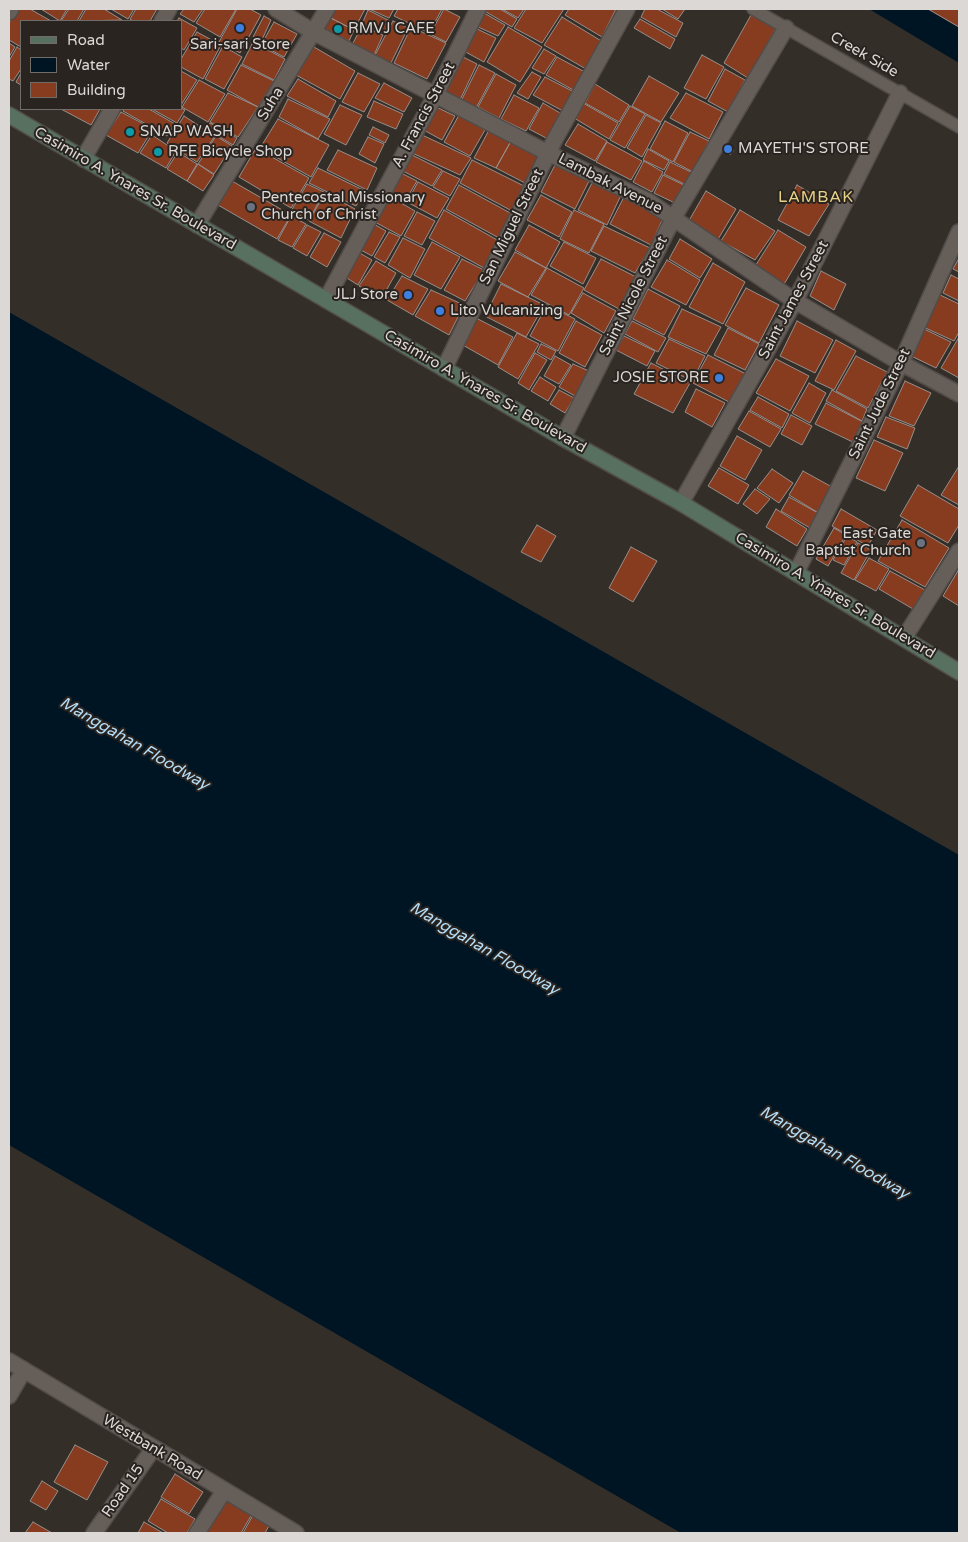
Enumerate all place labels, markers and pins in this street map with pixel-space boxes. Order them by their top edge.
place label: RMVJ CAFE [348,20,435,38]
marker: Sari-sari Store [234,22,246,34]
marker: RMVJ CAFE [332,23,344,35]
place label: Sari-sari Store [190,36,290,54]
place label: SNAP WASH [140,123,233,141]
marker: SNAP WASH [124,126,136,138]
place label: MAYETH'S STORE [738,140,869,158]
place label: RFE Bicycle Shop [168,143,292,161]
marker: MAYETH'S STORE [722,143,734,155]
marker: RFE Bicycle Shop [152,146,164,158]
place label: Pentecostal Missionary Church of Christ [261,189,425,224]
marker: Pentecostal Missionary Church of Christ [245,201,257,213]
place label: JLJ Store [334,286,398,304]
marker: JLJ Store [402,289,414,301]
place label: Lito Vulcanizing [450,302,563,320]
marker: Lito Vulcanizing [434,305,446,317]
place label: JOSIE STORE [613,369,709,387]
marker: JOSIE STORE [713,372,725,384]
place label: East Gate Baptist Church [805,525,911,560]
marker: East Gate Baptist Church [915,537,927,549]

